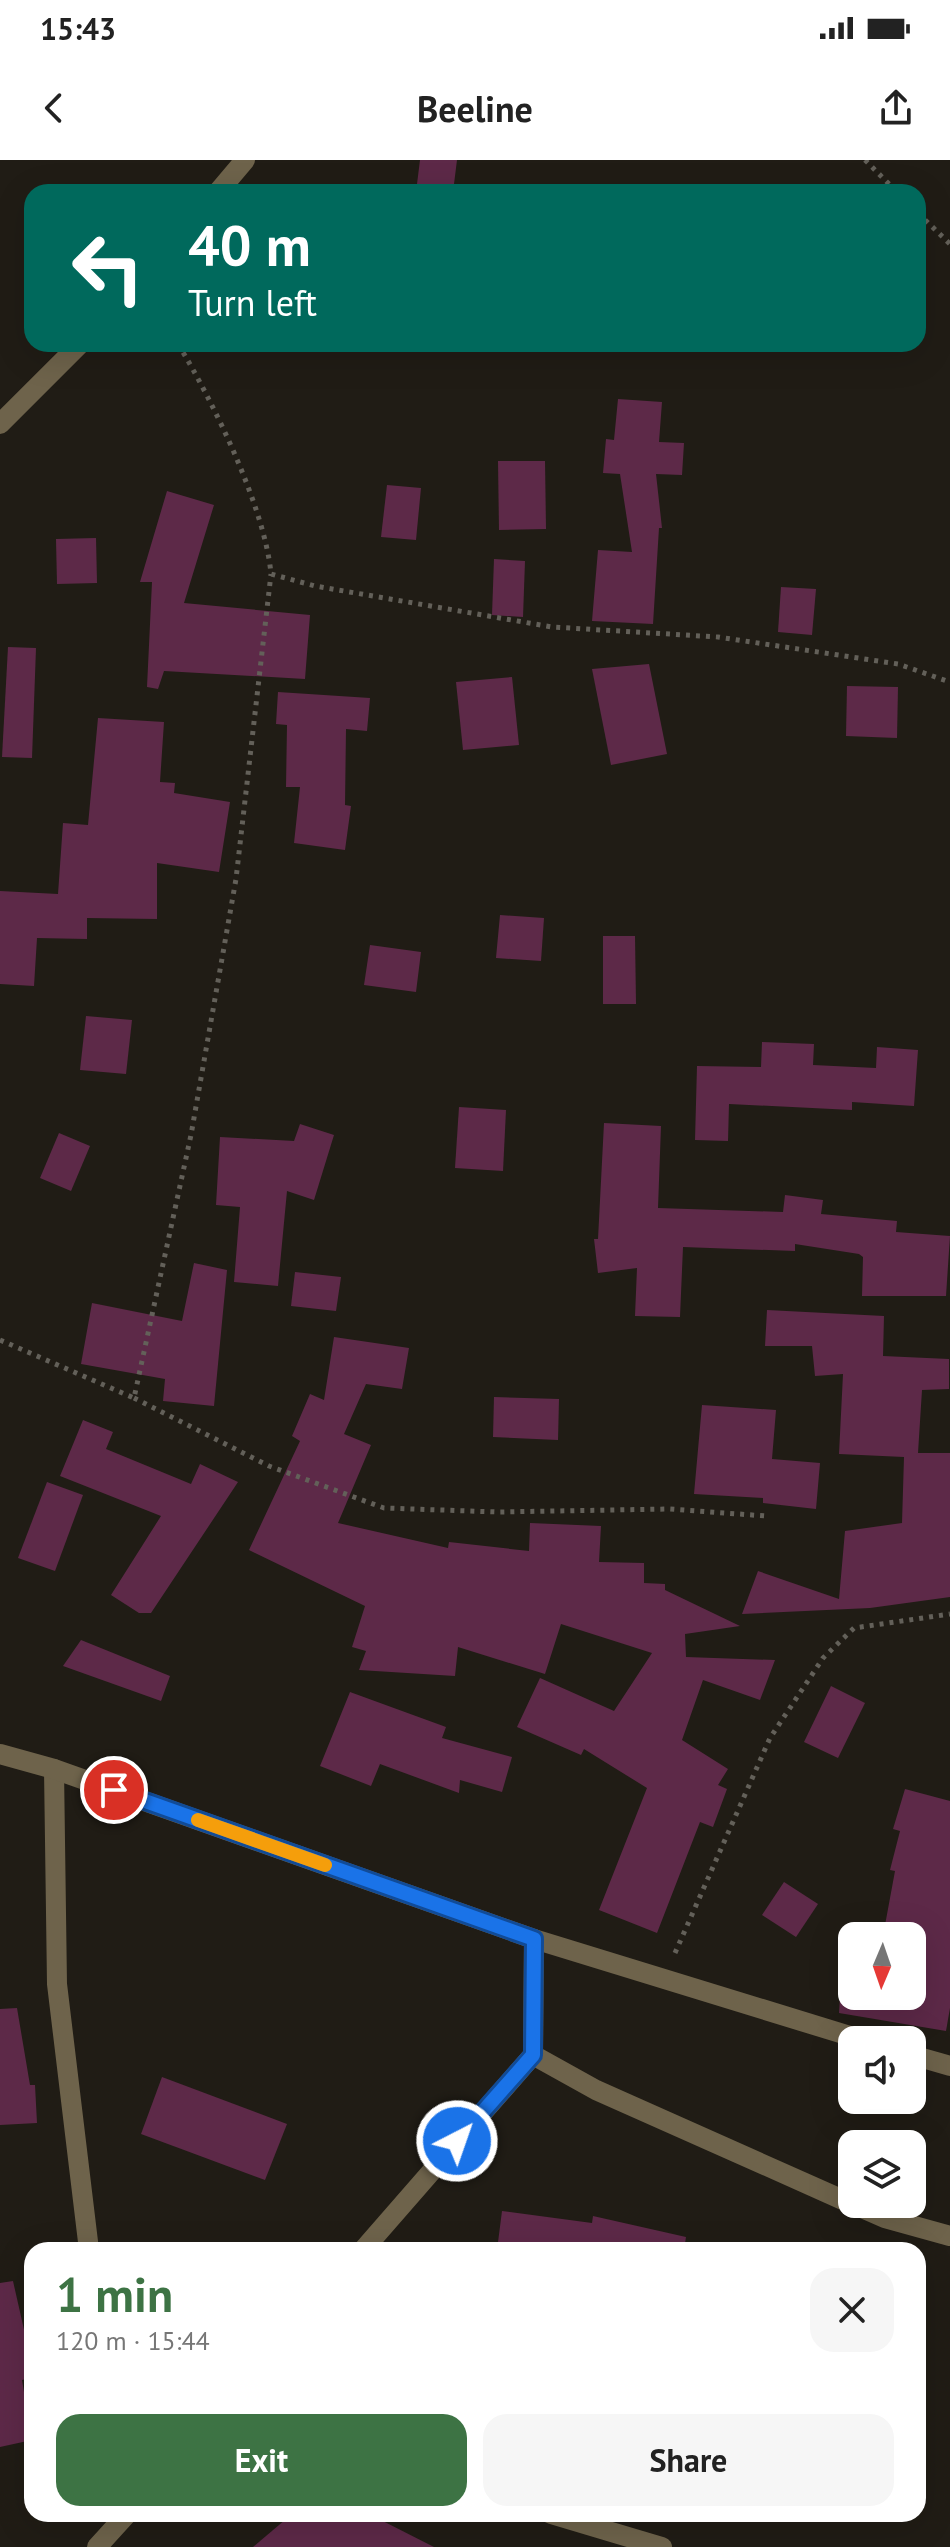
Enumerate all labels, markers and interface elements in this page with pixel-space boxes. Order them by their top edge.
text: 15:43 [40,9,116,48]
text: Beeline [417,85,533,132]
icon: back [32,86,76,130]
icon: share [874,86,918,130]
text: 40 m [188,209,311,281]
icon: left [56,216,160,320]
text: Turn left [188,279,317,326]
pin [80,1756,148,1824]
icon: arrive [92,1768,136,1812]
north arrow [838,1922,926,2010]
map controls [838,1922,926,2218]
button: sound [838,2026,926,2114]
position arrow [415,2099,499,2183]
button: layers [838,2130,926,2218]
text: 1 min [56,2263,173,2325]
button: close [810,2268,894,2352]
text: 120 m · 15:44 [56,2324,210,2357]
button: Exit [56,2414,467,2506]
button: Share [483,2414,894,2506]

